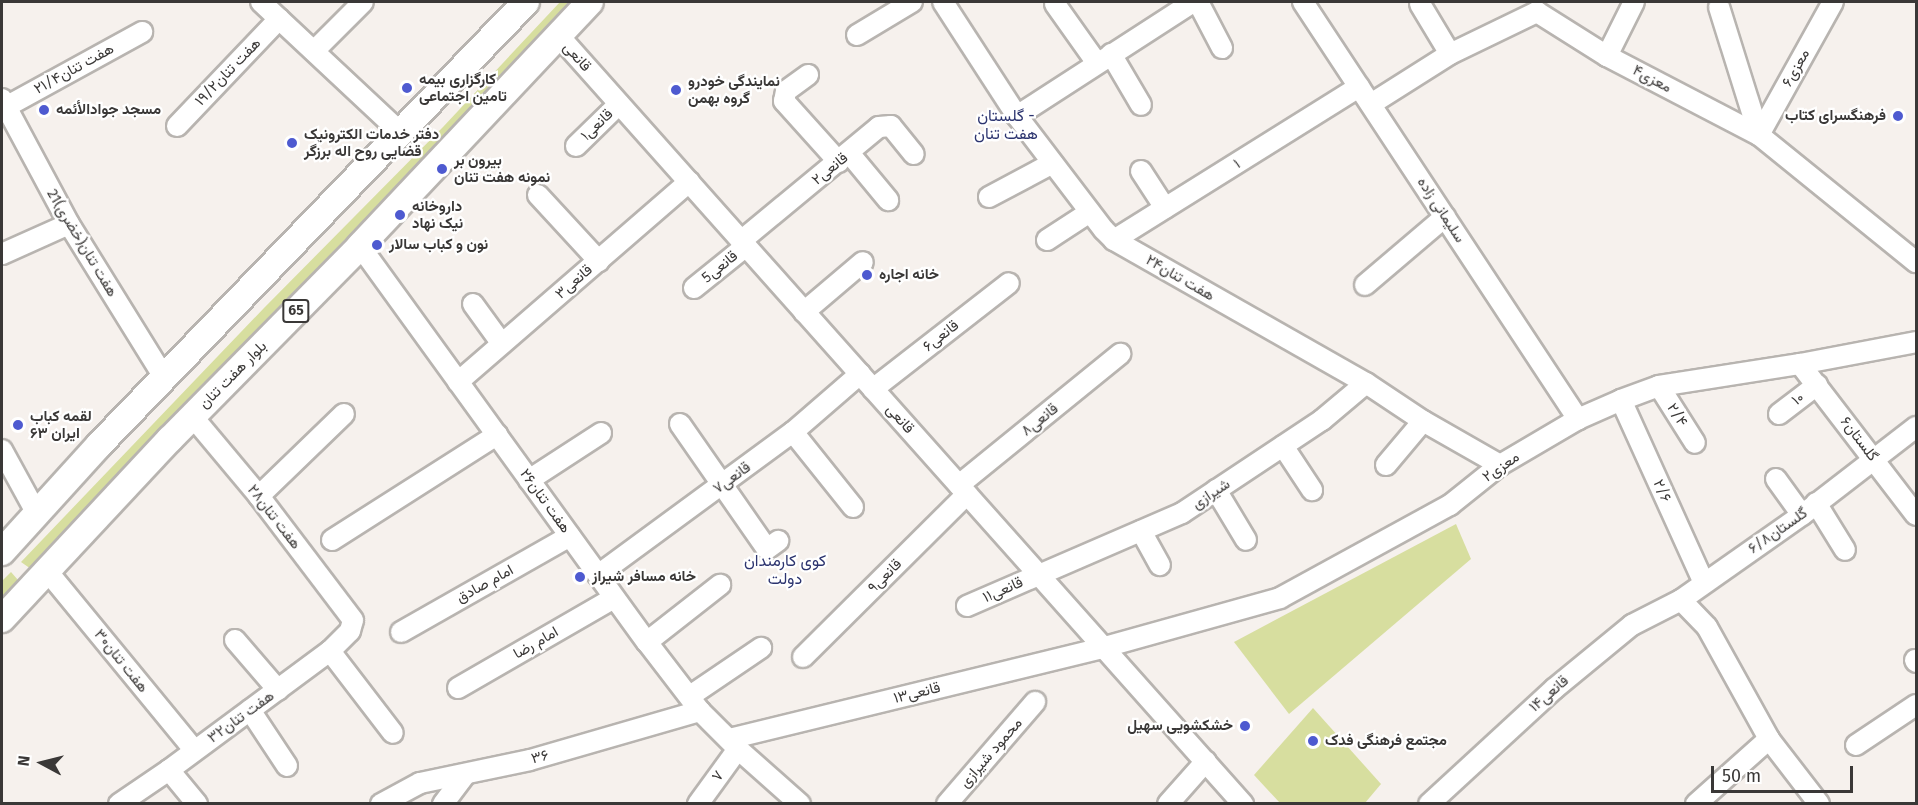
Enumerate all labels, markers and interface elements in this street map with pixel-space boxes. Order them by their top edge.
street label: هفت تنان۱۹/۲ [191,34,265,110]
street label: قانعی [559,39,595,75]
street label: ۲۱/۴هفت تنان [31,40,117,98]
street label: ۶معزی [1778,46,1814,90]
street label: ۴معزی [1629,61,1675,97]
place label: کارگزاری بیمه تامین اجتماعی [419,70,507,105]
place label: نمایندگی خودرو گروه بهمن [688,72,780,107]
marker: کارگزاری بیمه تامین اجتماعی [400,81,414,95]
marker: نمایندگی خودرو گروه بهمن [669,83,683,97]
place label: مسجد جوادالأئمه [56,101,161,119]
marker: مسجد جوادالأئمه [37,103,51,117]
street label: ۱قانعی [577,105,617,145]
district label: گلستان - هفت تنان [974,106,1038,144]
place label: فرهنگسرای کتاب [1785,107,1886,125]
marker: فرهنگسرای کتاب [1891,109,1905,123]
place label: دفتر خدمات الکترونیک قضایی روح اله برزگر [304,125,439,160]
marker: دفتر خدمات الکترونیک قضایی روح اله برزگر [285,136,299,150]
street label: ۲قانعی [808,149,852,189]
place label: بیرون بر نمونه هفت تنان [454,151,550,186]
street label: ۱ [1230,155,1244,173]
marker: بیرون بر نمونه هفت تنان [435,162,449,176]
street label: سلیمانی زاده [1413,174,1469,246]
street label: 21هفت تنان(خضری) [43,186,121,300]
place label: داروخانه نیک نهاد [412,197,463,232]
marker: داروخانه نیک نهاد [393,208,407,222]
place label: نون و کباب سالار [389,236,488,254]
marker: نون و کباب سالار [370,238,384,252]
street label: 5قانعی [698,247,742,287]
street label: هفت تنان۲۴ [1142,251,1218,305]
street label: ۳قانعی [552,261,596,303]
place label: خانه اجاره [879,266,939,284]
marker: خانه اجاره [860,268,874,282]
road number: 65 [281,300,311,322]
street label: ۶قانعی [919,316,963,356]
street label: بلوار هفت تنان [195,337,271,413]
street label: ۱۰ [1788,389,1808,409]
street label: ۸قانعی [1018,400,1062,440]
street label: ۲/۴ [1663,400,1691,430]
street label: قانعی [882,401,918,437]
place label: لقمه کباب ایران ۶۳ [30,407,92,442]
street label: گلستان۶ [1836,413,1882,465]
marker: لقمه کباب ایران ۶۳ [11,418,25,432]
street label: ۲معزی [1479,448,1523,486]
street label: ۷قانعی [710,458,754,498]
street label: هفت تنان۲۶ [516,465,574,537]
street label: شیرازی [1189,475,1233,513]
street label: ۲/۶ [1649,477,1675,505]
street label: هفت تنان۲۸ [243,481,305,553]
street label: ۶/۸گلستان [1745,504,1811,558]
district label: کوی کارمندان دولت [744,551,826,589]
street label: ۹قانعی [864,555,906,597]
street label: امام صادق [453,561,517,607]
place label: خانه مسافر شیراز [592,568,696,586]
marker: خانه مسافر شیراز [573,570,587,584]
street label: ۱۱قانعی [980,573,1026,607]
street label: امام رضا [510,623,562,663]
street label: هفت تنان۳۰ [90,626,152,696]
street label: ۱۴قانعی [1526,672,1572,716]
street label: ۱۳قانعی [892,679,942,707]
street label: هفت تنان۳۲ [204,687,278,747]
street label: محمود شیرازی [956,714,1026,792]
place label: خشکشویی سهیل [1127,717,1233,735]
marker: خشکشویی سهیل [1238,719,1252,733]
place label: مجتمع فرهنگی فدک [1325,732,1447,750]
north arrow [12,733,72,793]
marker: مجتمع فرهنگی فدک [1306,734,1320,748]
street label: ۳۶ [529,746,551,768]
text: N [14,754,34,767]
scale bar [1714,754,1856,792]
text: 50 m [1722,765,1761,787]
street label: ۷ [708,767,728,785]

